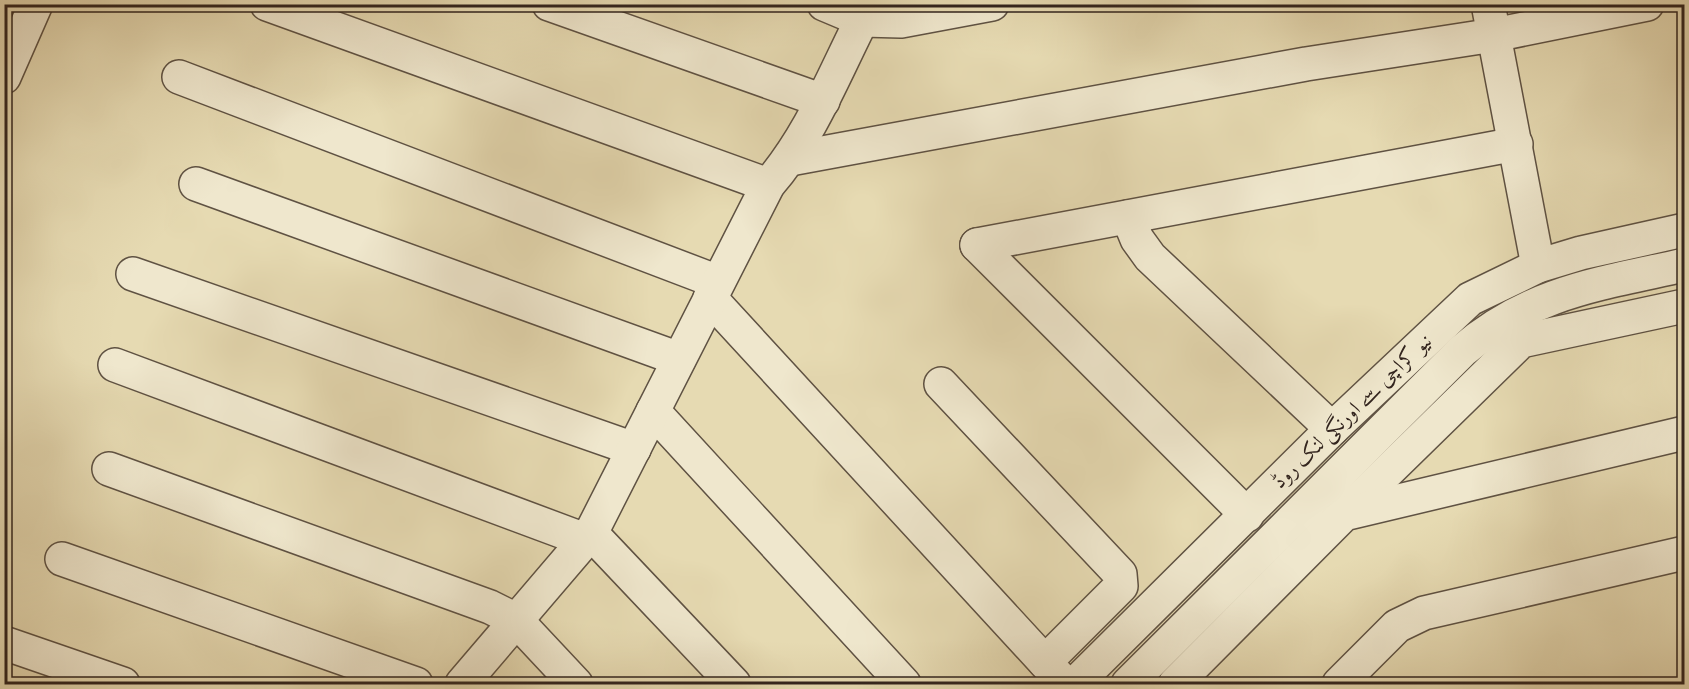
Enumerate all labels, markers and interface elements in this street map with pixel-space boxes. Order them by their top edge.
street label: نیو کراچی سے اورنگی لنک روڈ [1266,328,1438,494]

